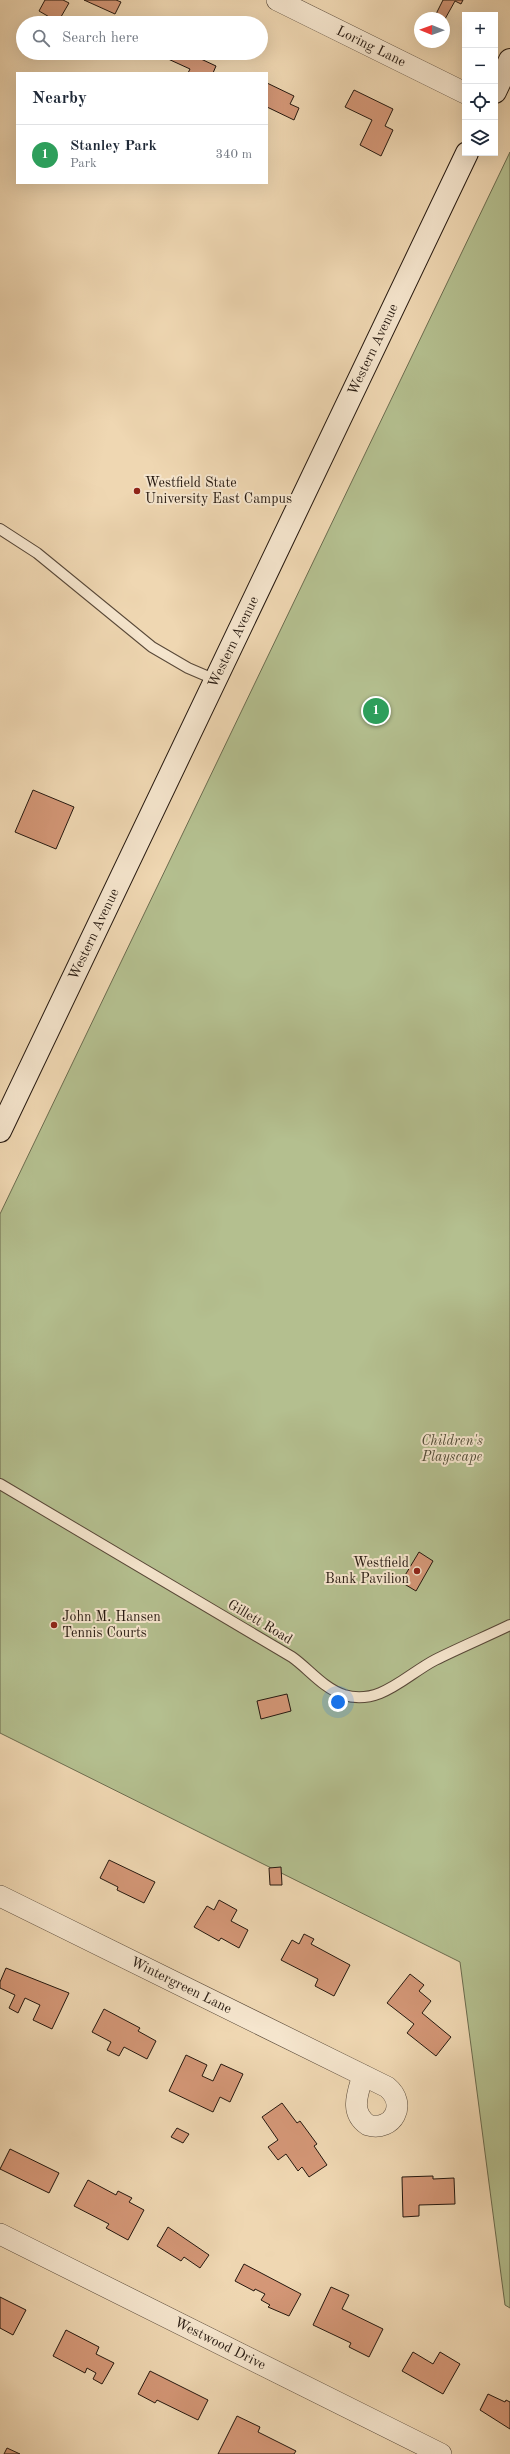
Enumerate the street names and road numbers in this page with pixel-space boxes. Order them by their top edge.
street label: Loring Lane [334,24,408,70]
street label: Western Avenue [345,302,401,397]
street label: Western Avenue [206,594,261,690]
street label: Western Avenue [66,886,122,982]
street label: Gillett Road [225,1597,295,1647]
street label: Wintergreen Lane [128,1955,234,2016]
street label: Westwood Drive [172,2315,268,2372]

